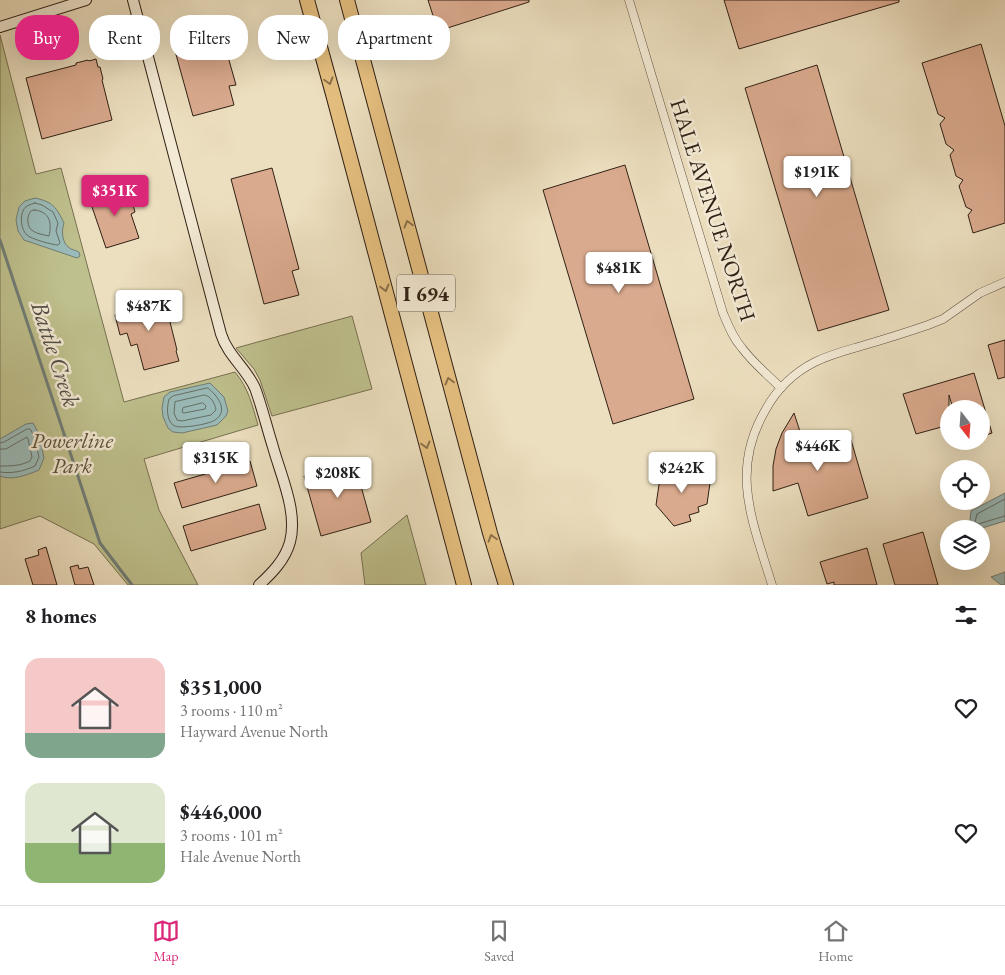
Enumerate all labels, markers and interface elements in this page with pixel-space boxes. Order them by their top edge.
chip: Buy [15,15,79,60]
chip: Rent [89,15,160,60]
chip: Filters [170,15,248,60]
chip: New [258,15,328,60]
chip: Apartment [338,15,450,60]
one-way arrow [323,76,334,85]
street label: HALE AVENUE NORTH [663,95,763,325]
pin: $191K [782,156,852,198]
text: $191K [795,161,839,182]
pin: $351K [80,174,150,217]
text: $351K [93,180,137,201]
one-way arrow [403,220,414,229]
pin: $481K [584,252,654,294]
text: $481K [597,257,641,278]
road number: I 694 [397,274,455,312]
one-way arrow [379,284,389,292]
pin: $487K [114,290,184,332]
text: $487K [127,295,171,316]
water label: Battle Creek [24,296,88,411]
one-way arrow [445,378,455,386]
north arrow [940,400,990,450]
map controls [940,400,990,570]
park label: Powerline Park [31,426,113,480]
pin: $446K [783,430,853,472]
text: $446K [796,435,840,456]
one-way arrow [421,441,431,449]
pin: $315K [181,442,251,484]
text: $315K [194,447,238,468]
pin: $242K [647,452,717,494]
pin: $208K [303,456,373,499]
text: $242K [660,457,704,478]
button: locate [940,460,990,510]
text: $208K [316,462,360,483]
button: layers [940,520,990,570]
one-way arrow [487,535,497,543]
icon: filters [952,601,980,629]
text: 8 homes [25,602,97,629]
text: $351,000 [180,673,262,700]
icon: home [65,678,125,738]
icon: heart [952,694,980,722]
text: 3 rooms · 110 m² [180,700,283,721]
text: Hayward Avenue North [180,721,328,742]
text: $446,000 [180,798,262,825]
icon: home [65,803,125,863]
icon: heart [952,819,980,847]
text: 3 rooms · 101 m² [180,825,283,846]
text: Hale Avenue North [180,846,301,867]
tab: Map [152,917,180,965]
tab: Saved [484,917,514,965]
tab: Home [818,917,853,965]

